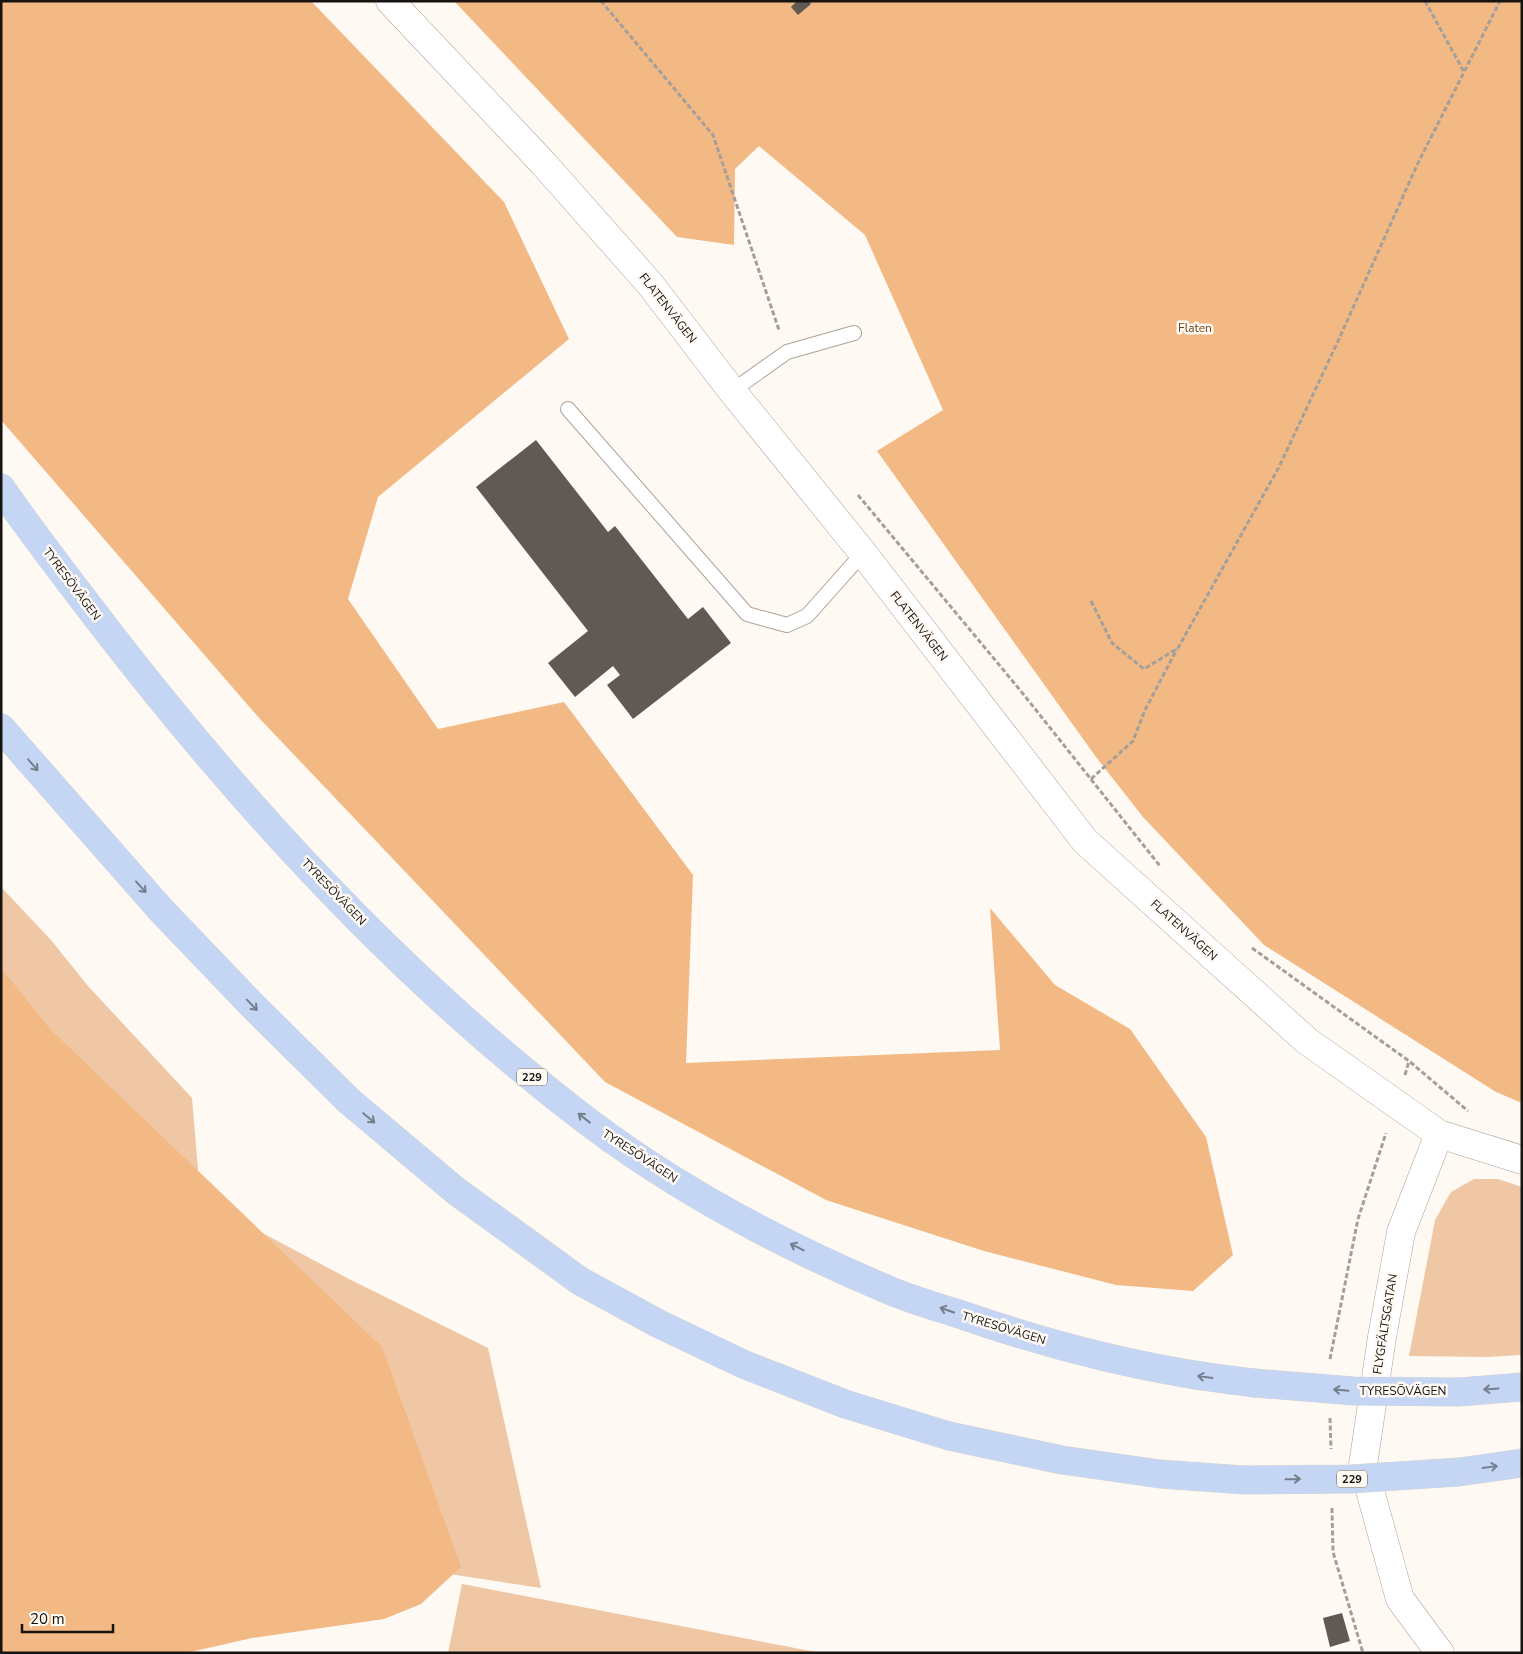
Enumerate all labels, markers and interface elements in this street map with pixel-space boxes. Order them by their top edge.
street label: FLATENVÄGEN [636,270,700,346]
park label: Flaten [1178,320,1212,336]
street label: TYRESÖVÄGEN [39,545,105,623]
street label: FLATENVÄGEN [887,588,951,664]
one-way arrow [27,758,38,771]
street label: TYRESÖVÄGEN [298,855,370,929]
one-way arrow [135,880,146,893]
street label: FLATENVÄGEN [1147,896,1221,964]
one-way arrow [246,999,258,1011]
road number: 229 [517,1068,547,1086]
one-way arrow [362,1112,375,1124]
one-way arrow [578,1112,591,1123]
street label: TYRESÖVÄGEN [599,1126,681,1186]
one-way arrow [790,1242,805,1251]
street label: FLYGFÄLTSGATAN [1369,1273,1401,1375]
one-way arrow [939,1305,955,1314]
street label: TYRESÖVÄGEN [960,1308,1048,1348]
one-way arrow [1198,1371,1214,1381]
street label: TYRESÖVÄGEN [1360,1383,1446,1399]
one-way arrow [1483,1385,1499,1394]
one-way arrow [1333,1386,1349,1395]
one-way arrow [1482,1462,1498,1472]
road number: 229 [1337,1470,1367,1488]
one-way arrow [1285,1475,1301,1484]
scale bar [22,1602,114,1634]
text: 20 m [30,1609,65,1629]

